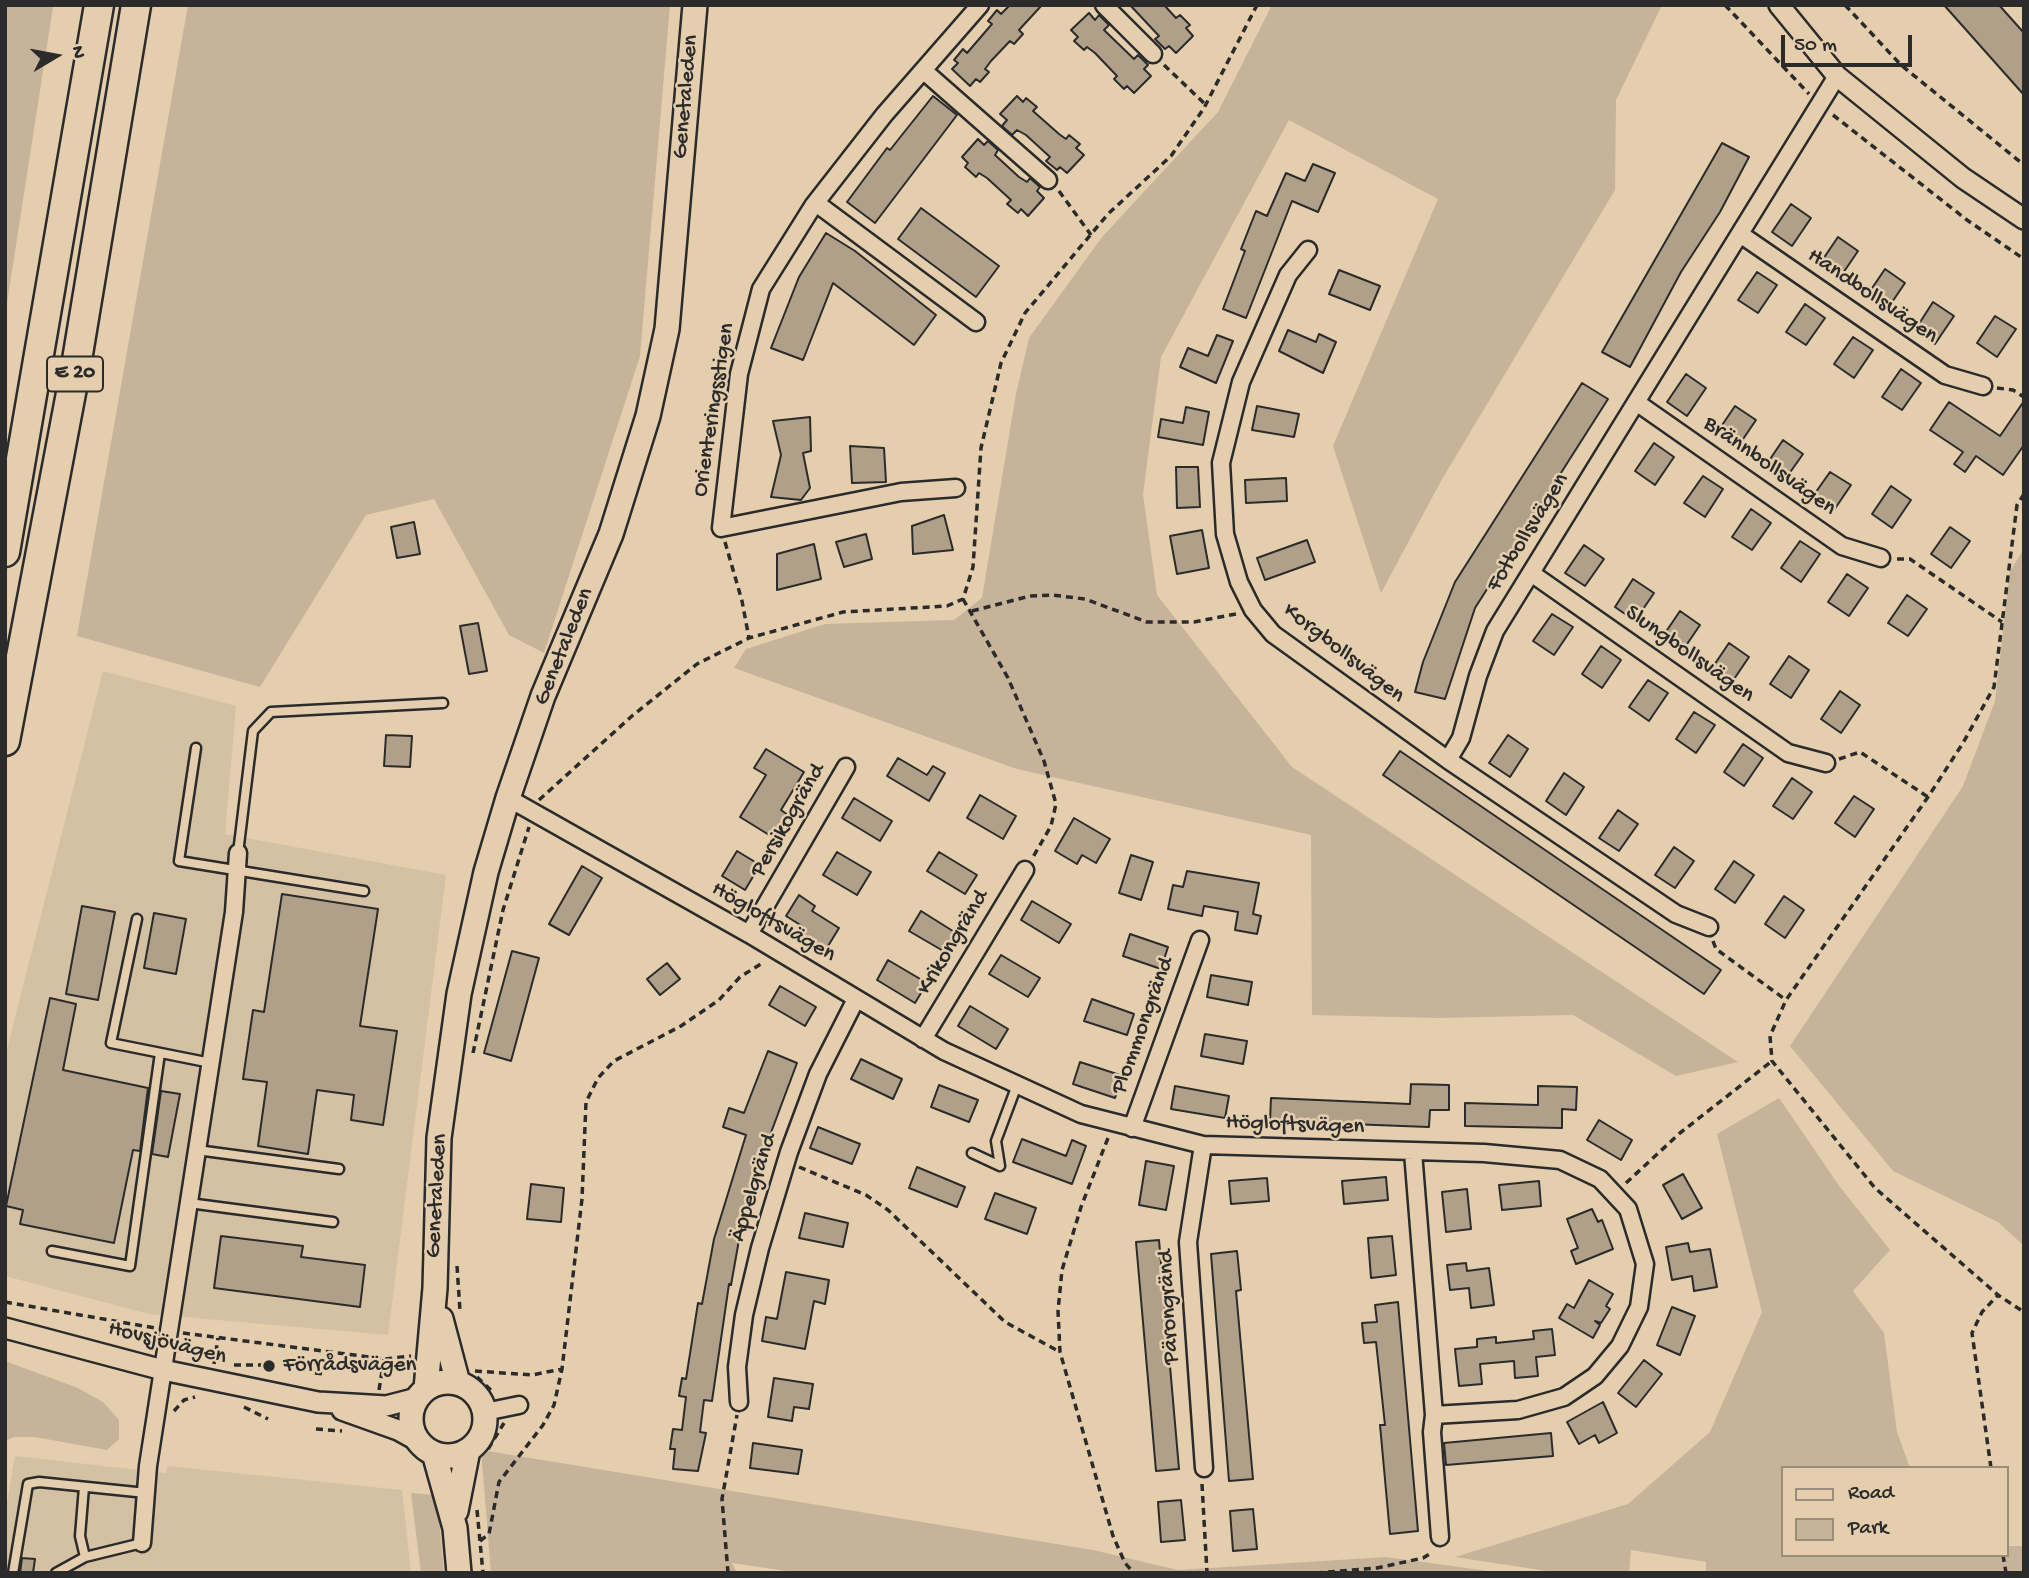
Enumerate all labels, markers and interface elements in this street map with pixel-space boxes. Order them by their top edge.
north arrow [21,21,91,91]
scale bar [1784,21,1915,65]
street label: Genetaleden [668,34,706,160]
text: 50 m [1794,34,1837,59]
text: N [65,44,90,60]
street label: Handbollsvägen [1801,243,1943,351]
street label: Orienteringsstigen [688,321,742,499]
road number: E 20 [47,356,103,392]
street label: Brännbollsvägen [1697,411,1841,523]
street label: Fotbollsvägen [1482,469,1576,597]
street label: Genetaleden [529,584,601,710]
street label: Korgbollsvägen [1276,598,1410,710]
street label: Slungbollsvägen [1619,600,1759,710]
street label: Persikogränd [745,759,833,883]
street label: Högloftsvägen [706,876,840,970]
street label: Krikongränd [912,886,996,1000]
street label: Plommongränd [1106,954,1182,1098]
street label: Högloftsvägen [1225,1110,1365,1142]
street label: Äppelgränd [725,1131,785,1245]
street label: Genetaleden [421,1133,455,1259]
street label: Pärongränd [1153,1249,1187,1365]
street label: Hovsjövägen [105,1316,229,1372]
place label: Förrådsvägen [283,1352,417,1380]
marker: Förrådsvägen [261,1358,277,1374]
legend [1780,1466,2008,1557]
text: Road [1848,1482,1894,1507]
text: Park [1848,1517,1888,1542]

